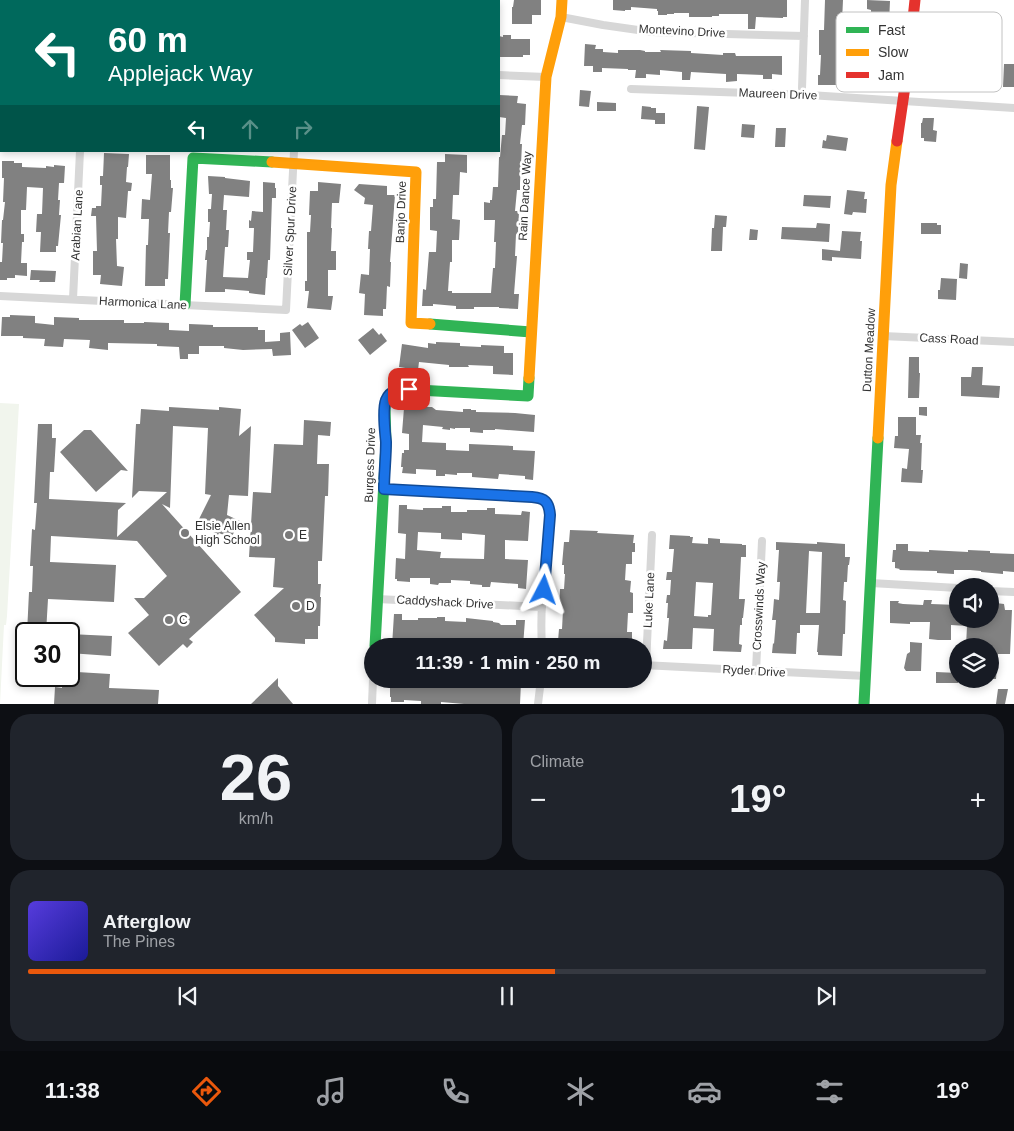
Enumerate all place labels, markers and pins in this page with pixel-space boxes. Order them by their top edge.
pin [388,368,430,410]
place label: Elsie Allen High School [195,519,260,547]
marker: Elsie Allen High School [179,527,191,539]
place label: E [299,528,307,542]
marker: E [283,529,295,541]
place label: D [306,599,315,613]
marker: D [290,600,302,612]
place label: C [179,613,188,627]
marker: C [163,614,175,626]

